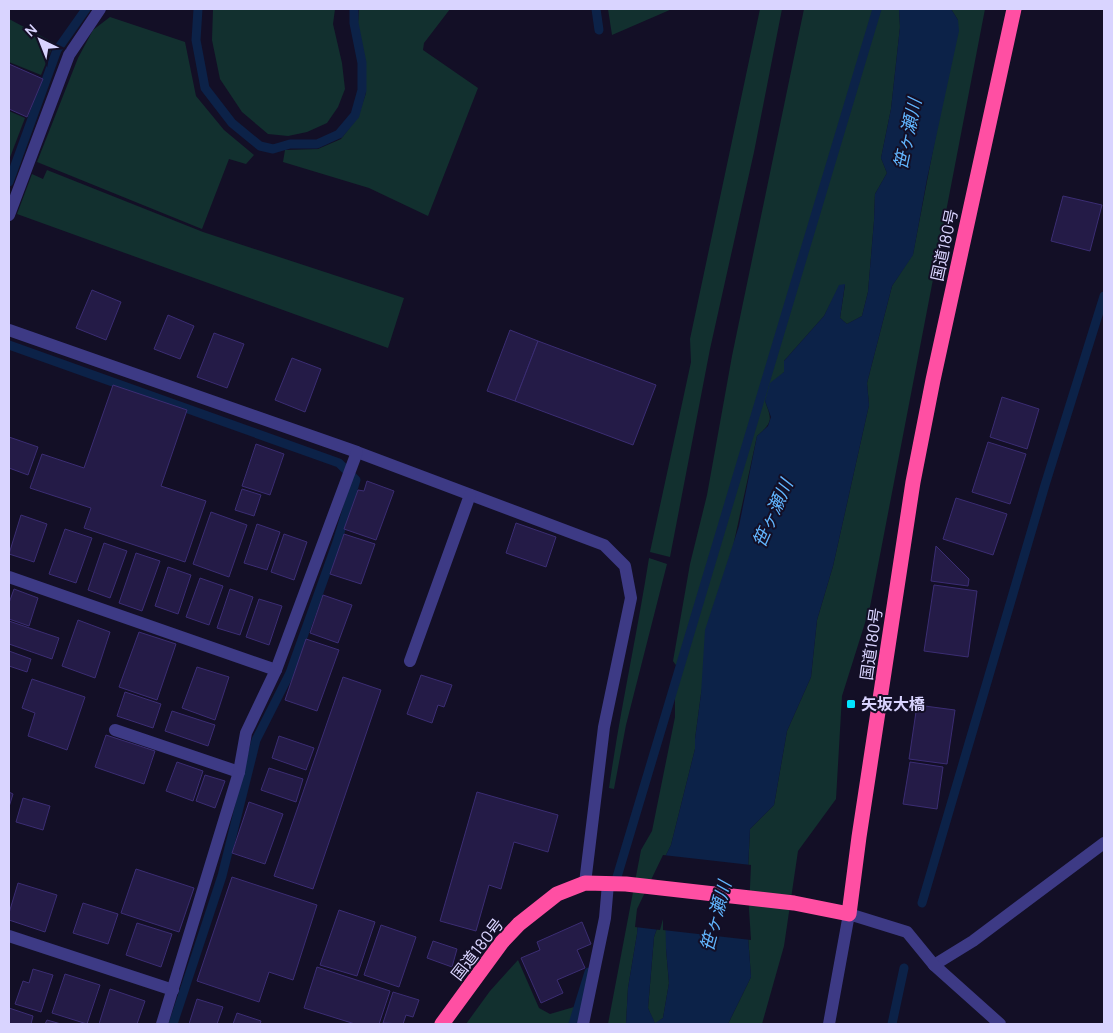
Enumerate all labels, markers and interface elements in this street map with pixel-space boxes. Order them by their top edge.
north arrow [15,15,65,65]
text: N [21,20,41,41]
water label: 笹ヶ瀬川 [888,94,927,172]
street label: 国道180号 [926,207,962,283]
water label: 笹ヶ瀬川 [746,473,798,551]
street label: 国道180号 [855,606,887,682]
place label: 矢坂大橋 [861,693,925,715]
marker: 矢坂大橋 [845,698,857,710]
water label: 笹ヶ瀬川 [694,876,736,954]
street label: 国道180号 [446,913,508,985]

